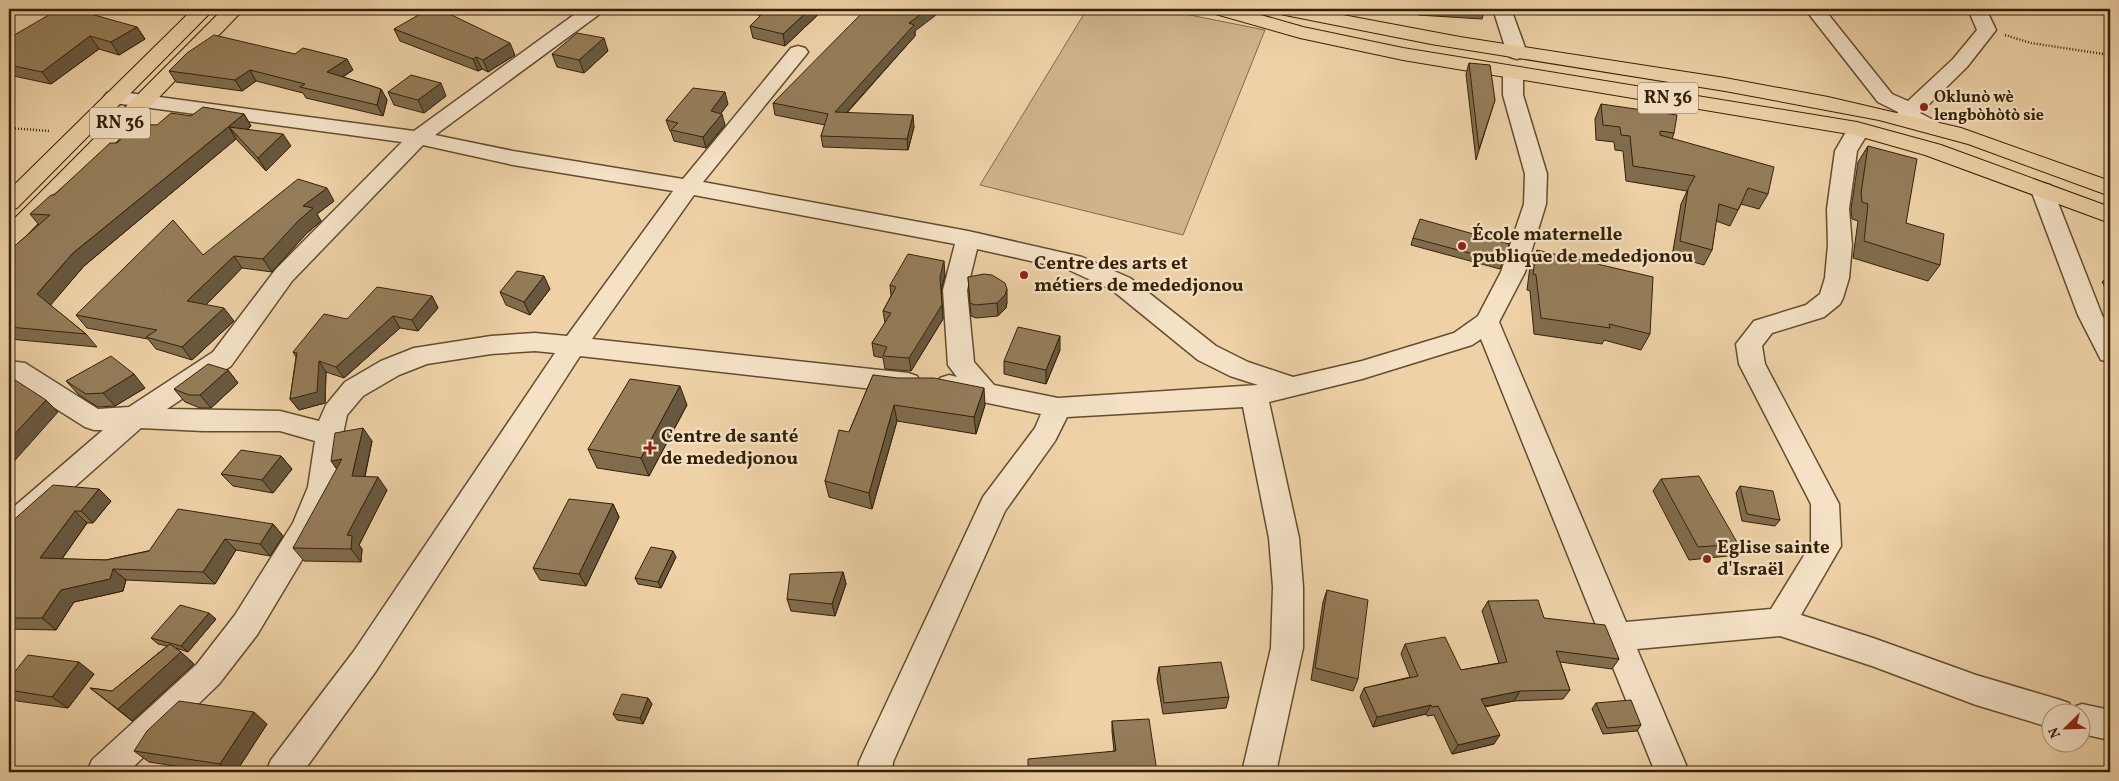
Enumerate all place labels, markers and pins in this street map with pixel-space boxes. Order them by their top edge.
place label: Oklunò wè lengbòhòtò sie [1934,87,2044,127]
marker: Oklunò wè lengbòhòtò sie [1918,101,1930,113]
place label: École maternelle publique de mededjonou [1472,222,1694,270]
marker: École maternelle publique de mededjonou [1456,240,1468,252]
place label: Centre des arts et métiers de mededjonou [1034,251,1244,299]
marker: Centre des arts et métiers de mededjonou [1018,269,1030,281]
place label: Centre de santé de mededjonou [661,424,799,472]
marker: Centre de santé de mededjonou [643,441,657,455]
place label: Eglise sainte d'Israël [1717,535,1830,583]
marker: Eglise sainte d'Israël [1701,553,1713,565]

